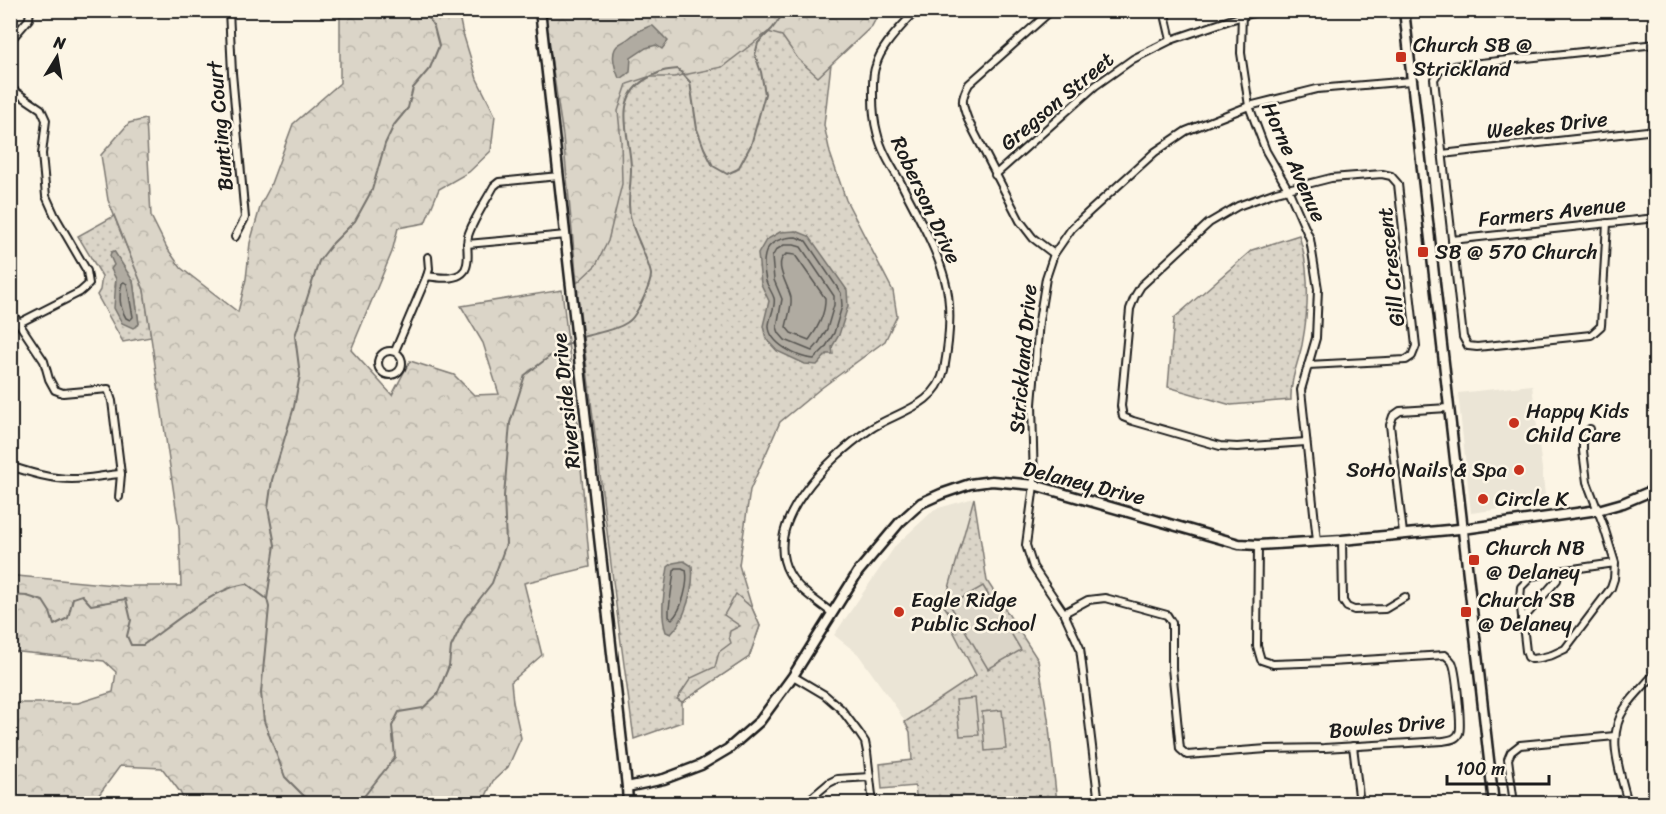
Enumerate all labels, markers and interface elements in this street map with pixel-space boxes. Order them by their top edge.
place label: Church SB @ Strickland [1413,26,1532,88]
north arrow [27,27,87,87]
text: N [51,27,69,58]
street label: Gregson Street [991,41,1123,161]
marker: Church SB @ Strickland [1394,50,1408,64]
street label: Bunting Court [195,58,245,192]
street label: Horne Avenue [1250,95,1338,229]
street label: Weekes Drive [1484,100,1610,150]
street label: Roberson Drive [880,130,972,271]
street label: Farmers Avenue [1476,185,1628,239]
street label: Gill Crescent [1366,206,1416,328]
place label: SB @ 570 Church [1435,233,1598,271]
marker: SB @ 570 Church [1416,245,1430,259]
street label: Strickland Drive [998,282,1048,436]
street label: Riverside Drive [540,331,592,471]
place label: Happy Kids Child Care [1526,392,1629,454]
marker: Happy Kids Child Care [1507,416,1521,430]
street label: Delaney Drive [1019,449,1149,517]
place label: SoHo Nails & Spa [1346,451,1507,489]
marker: SoHo Nails & Spa [1512,463,1526,477]
place label: Circle K [1495,480,1569,518]
marker: Circle K [1476,492,1490,506]
place label: Church NB @ Delaney [1486,529,1585,591]
marker: Church NB @ Delaney [1467,553,1481,567]
place label: Eagle Ridge Public School [911,581,1037,643]
place label: Church SB @ Delaney [1478,581,1576,643]
marker: Eagle Ridge Public School [892,605,906,619]
marker: Church SB @ Delaney [1459,605,1473,619]
street label: Bowles Drive [1327,702,1447,750]
scale bar [1447,748,1549,786]
text: 100 m [1456,753,1505,785]

